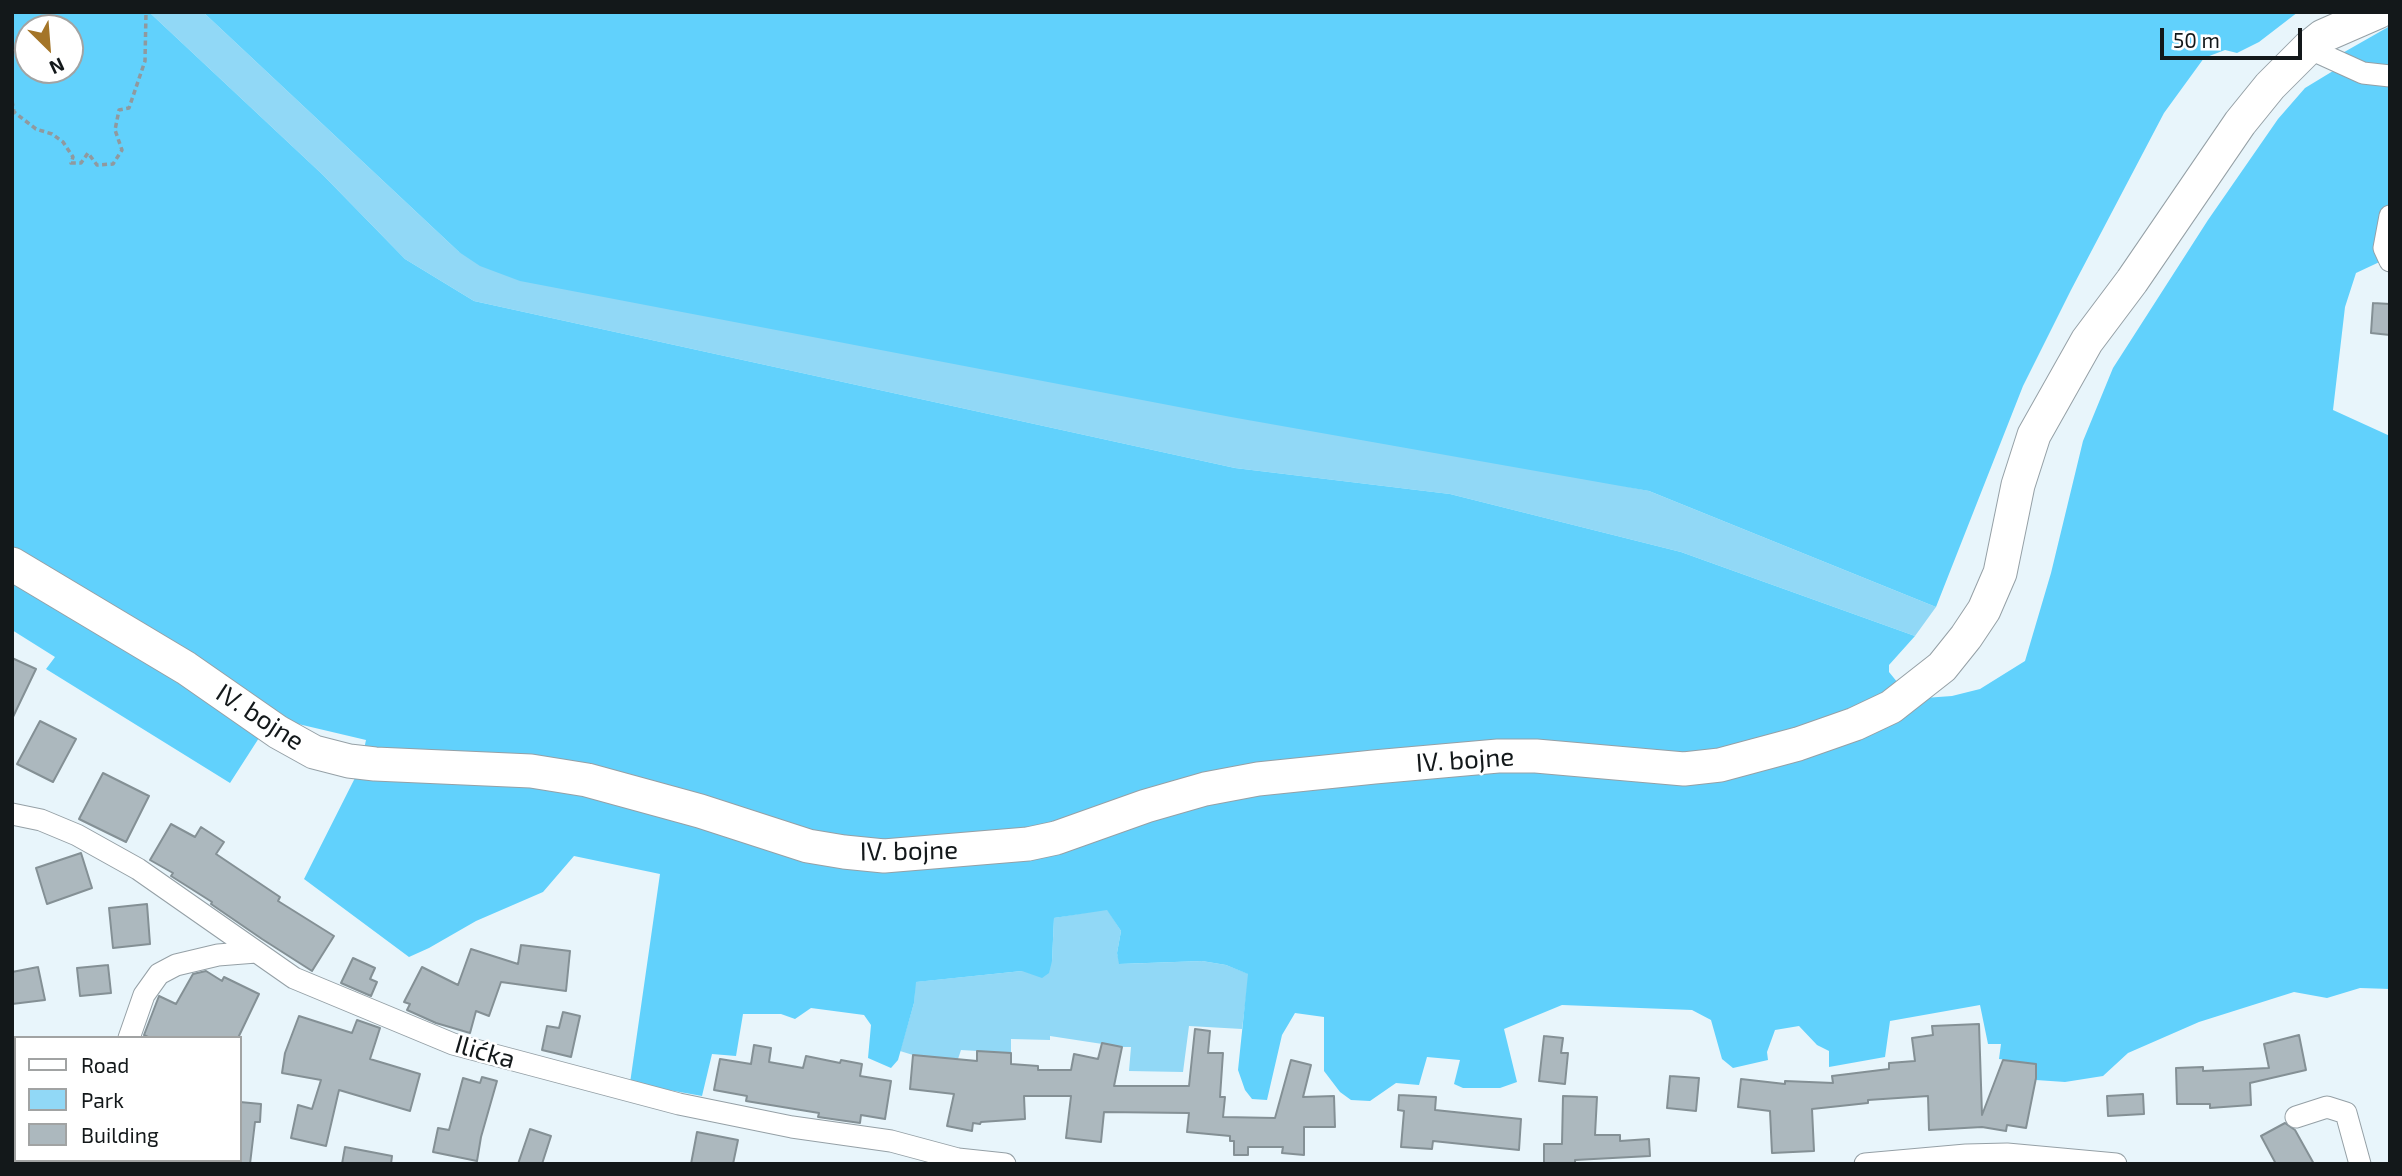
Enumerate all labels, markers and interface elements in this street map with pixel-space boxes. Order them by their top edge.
north arrow [14,14,84,84]
scale bar [2164,14,2306,58]
text: 50 m [2173,27,2220,52]
text: N [46,53,68,80]
street label: IV. bojne [210,677,310,757]
street label: IV. bojne [1415,741,1515,779]
street label: IV. bojne [860,835,958,867]
street label: Ilićka [451,1029,519,1075]
legend [14,1036,242,1162]
text: Road [81,1052,129,1077]
text: Park [81,1087,124,1112]
text: Building [81,1122,159,1147]

